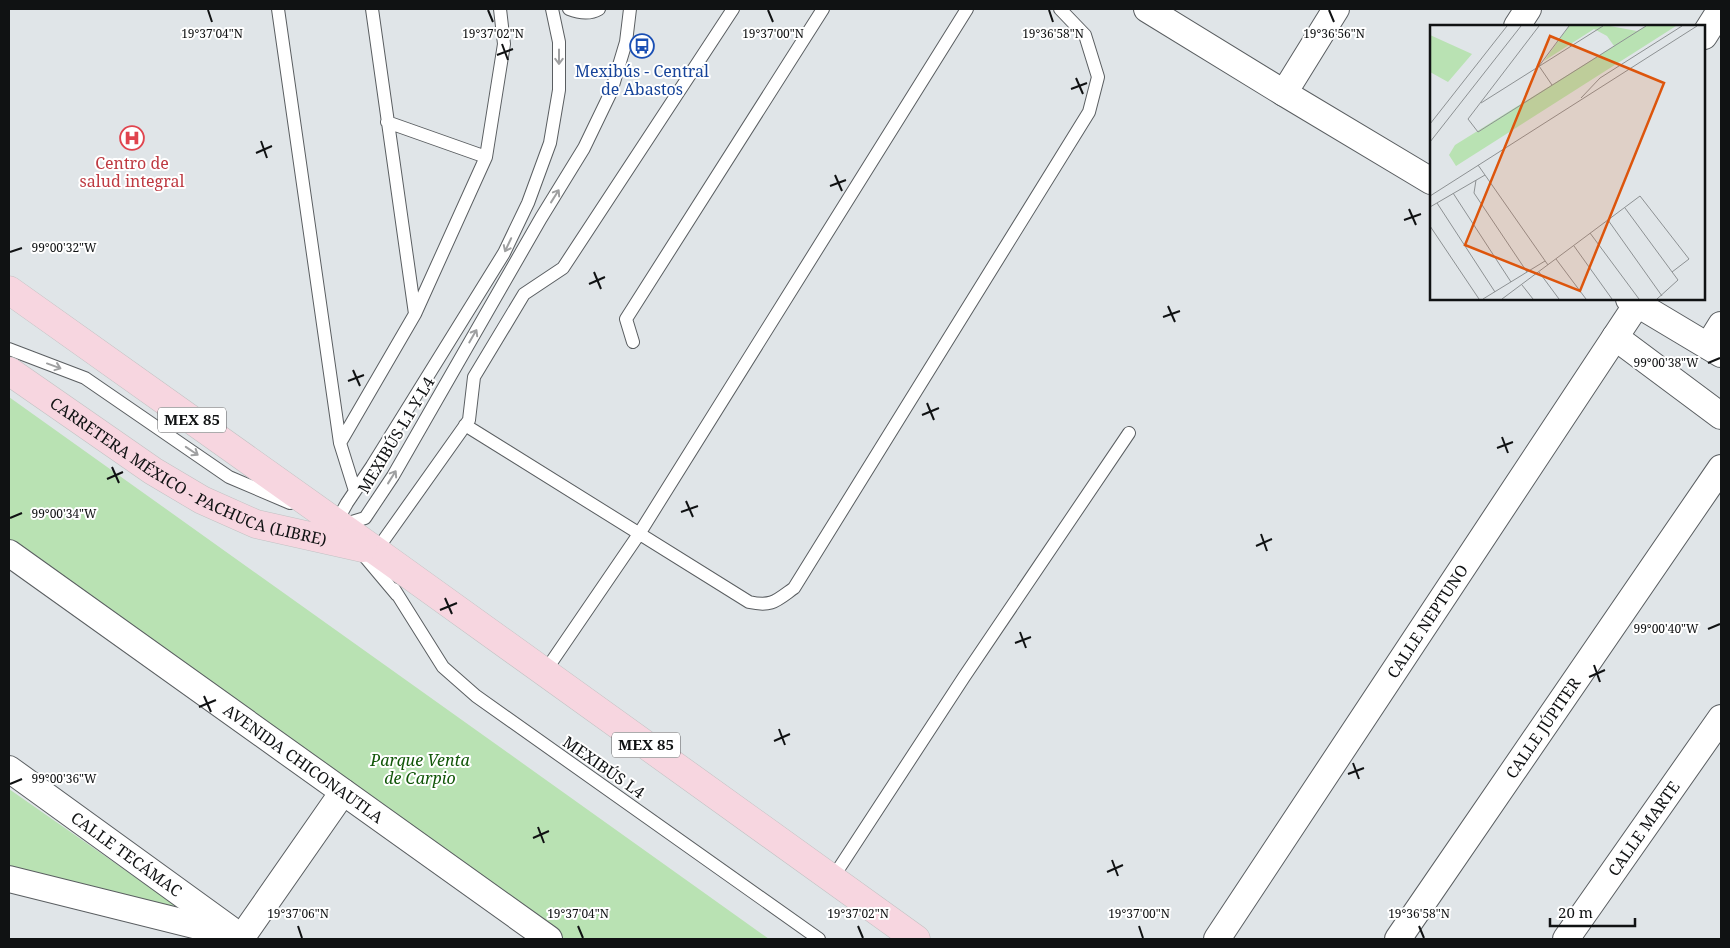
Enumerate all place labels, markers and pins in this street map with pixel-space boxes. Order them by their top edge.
bus stop icon: Mexibús - Central de Abastos [629,33,655,59]
place label: Mexibús - Central de Abastos [575,60,709,100]
hospital icon: Centro de salud integral [119,125,145,151]
place label: Centro de salud integral [80,152,184,192]

